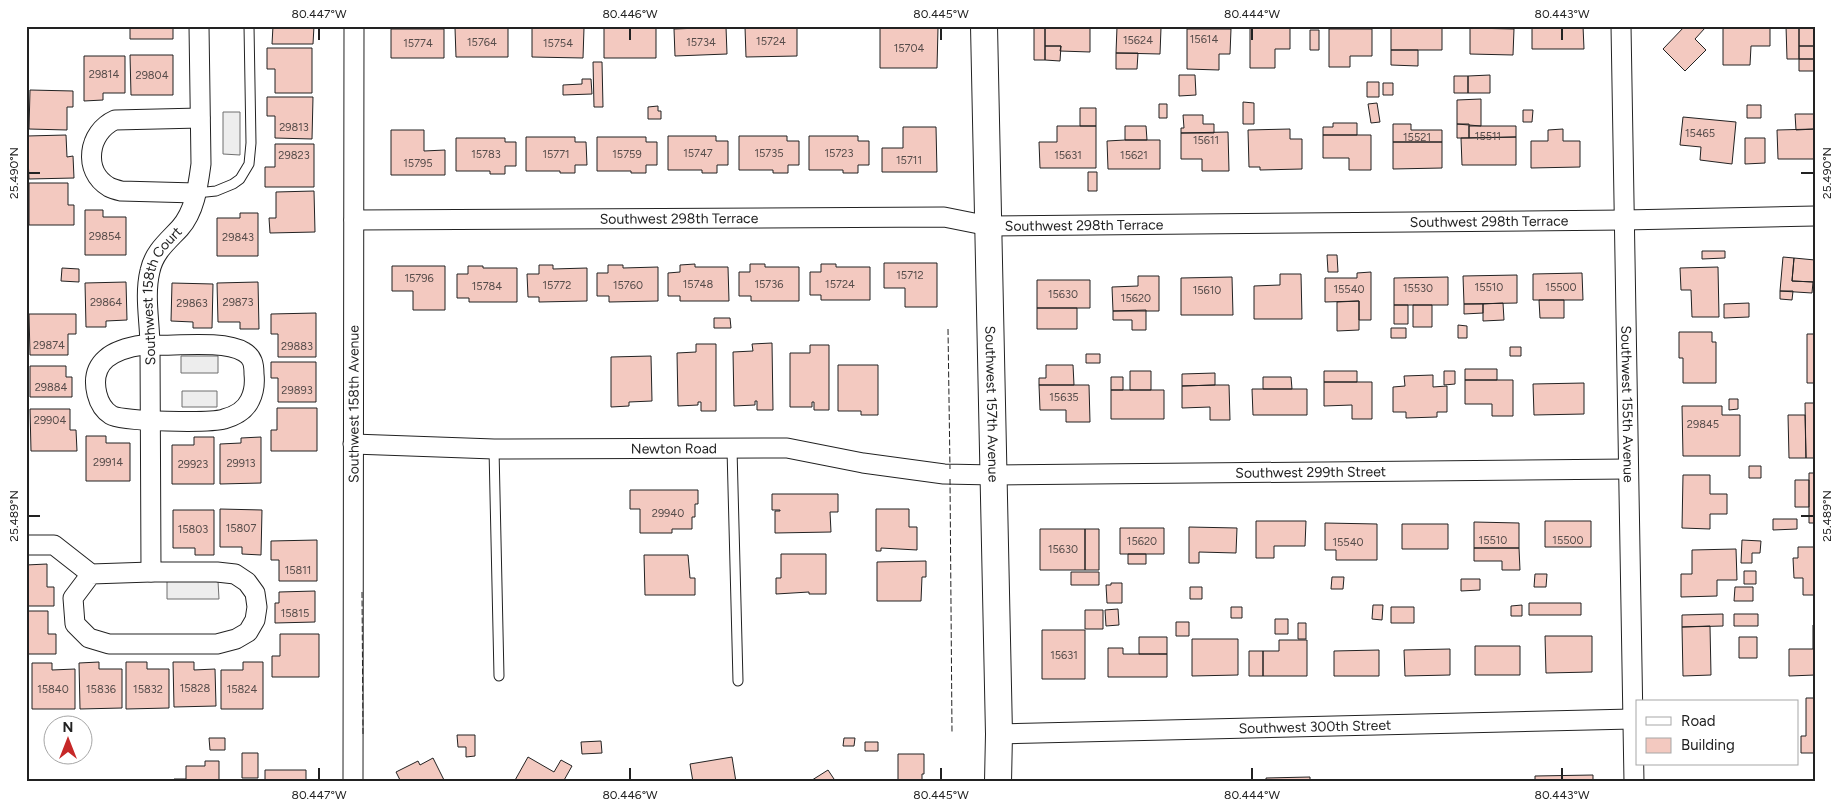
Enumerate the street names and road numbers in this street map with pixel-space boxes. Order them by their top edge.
street label: Southwest 298th Terrace [600,210,759,228]
street label: Southwest 298th Terrace [1410,213,1569,231]
street label: Southwest 298th Terrace [1005,216,1164,235]
street label: Southwest 158th Court [139,223,186,365]
street label: Southwest 158th Avenue [345,325,363,483]
street label: Southwest 157th Avenue [981,325,1002,483]
street label: Southwest 155th Avenue [1617,325,1637,483]
street label: Newton Road [631,440,717,458]
street label: Southwest 299th Street [1235,463,1386,482]
street label: Southwest 300th Street [1238,717,1391,737]

